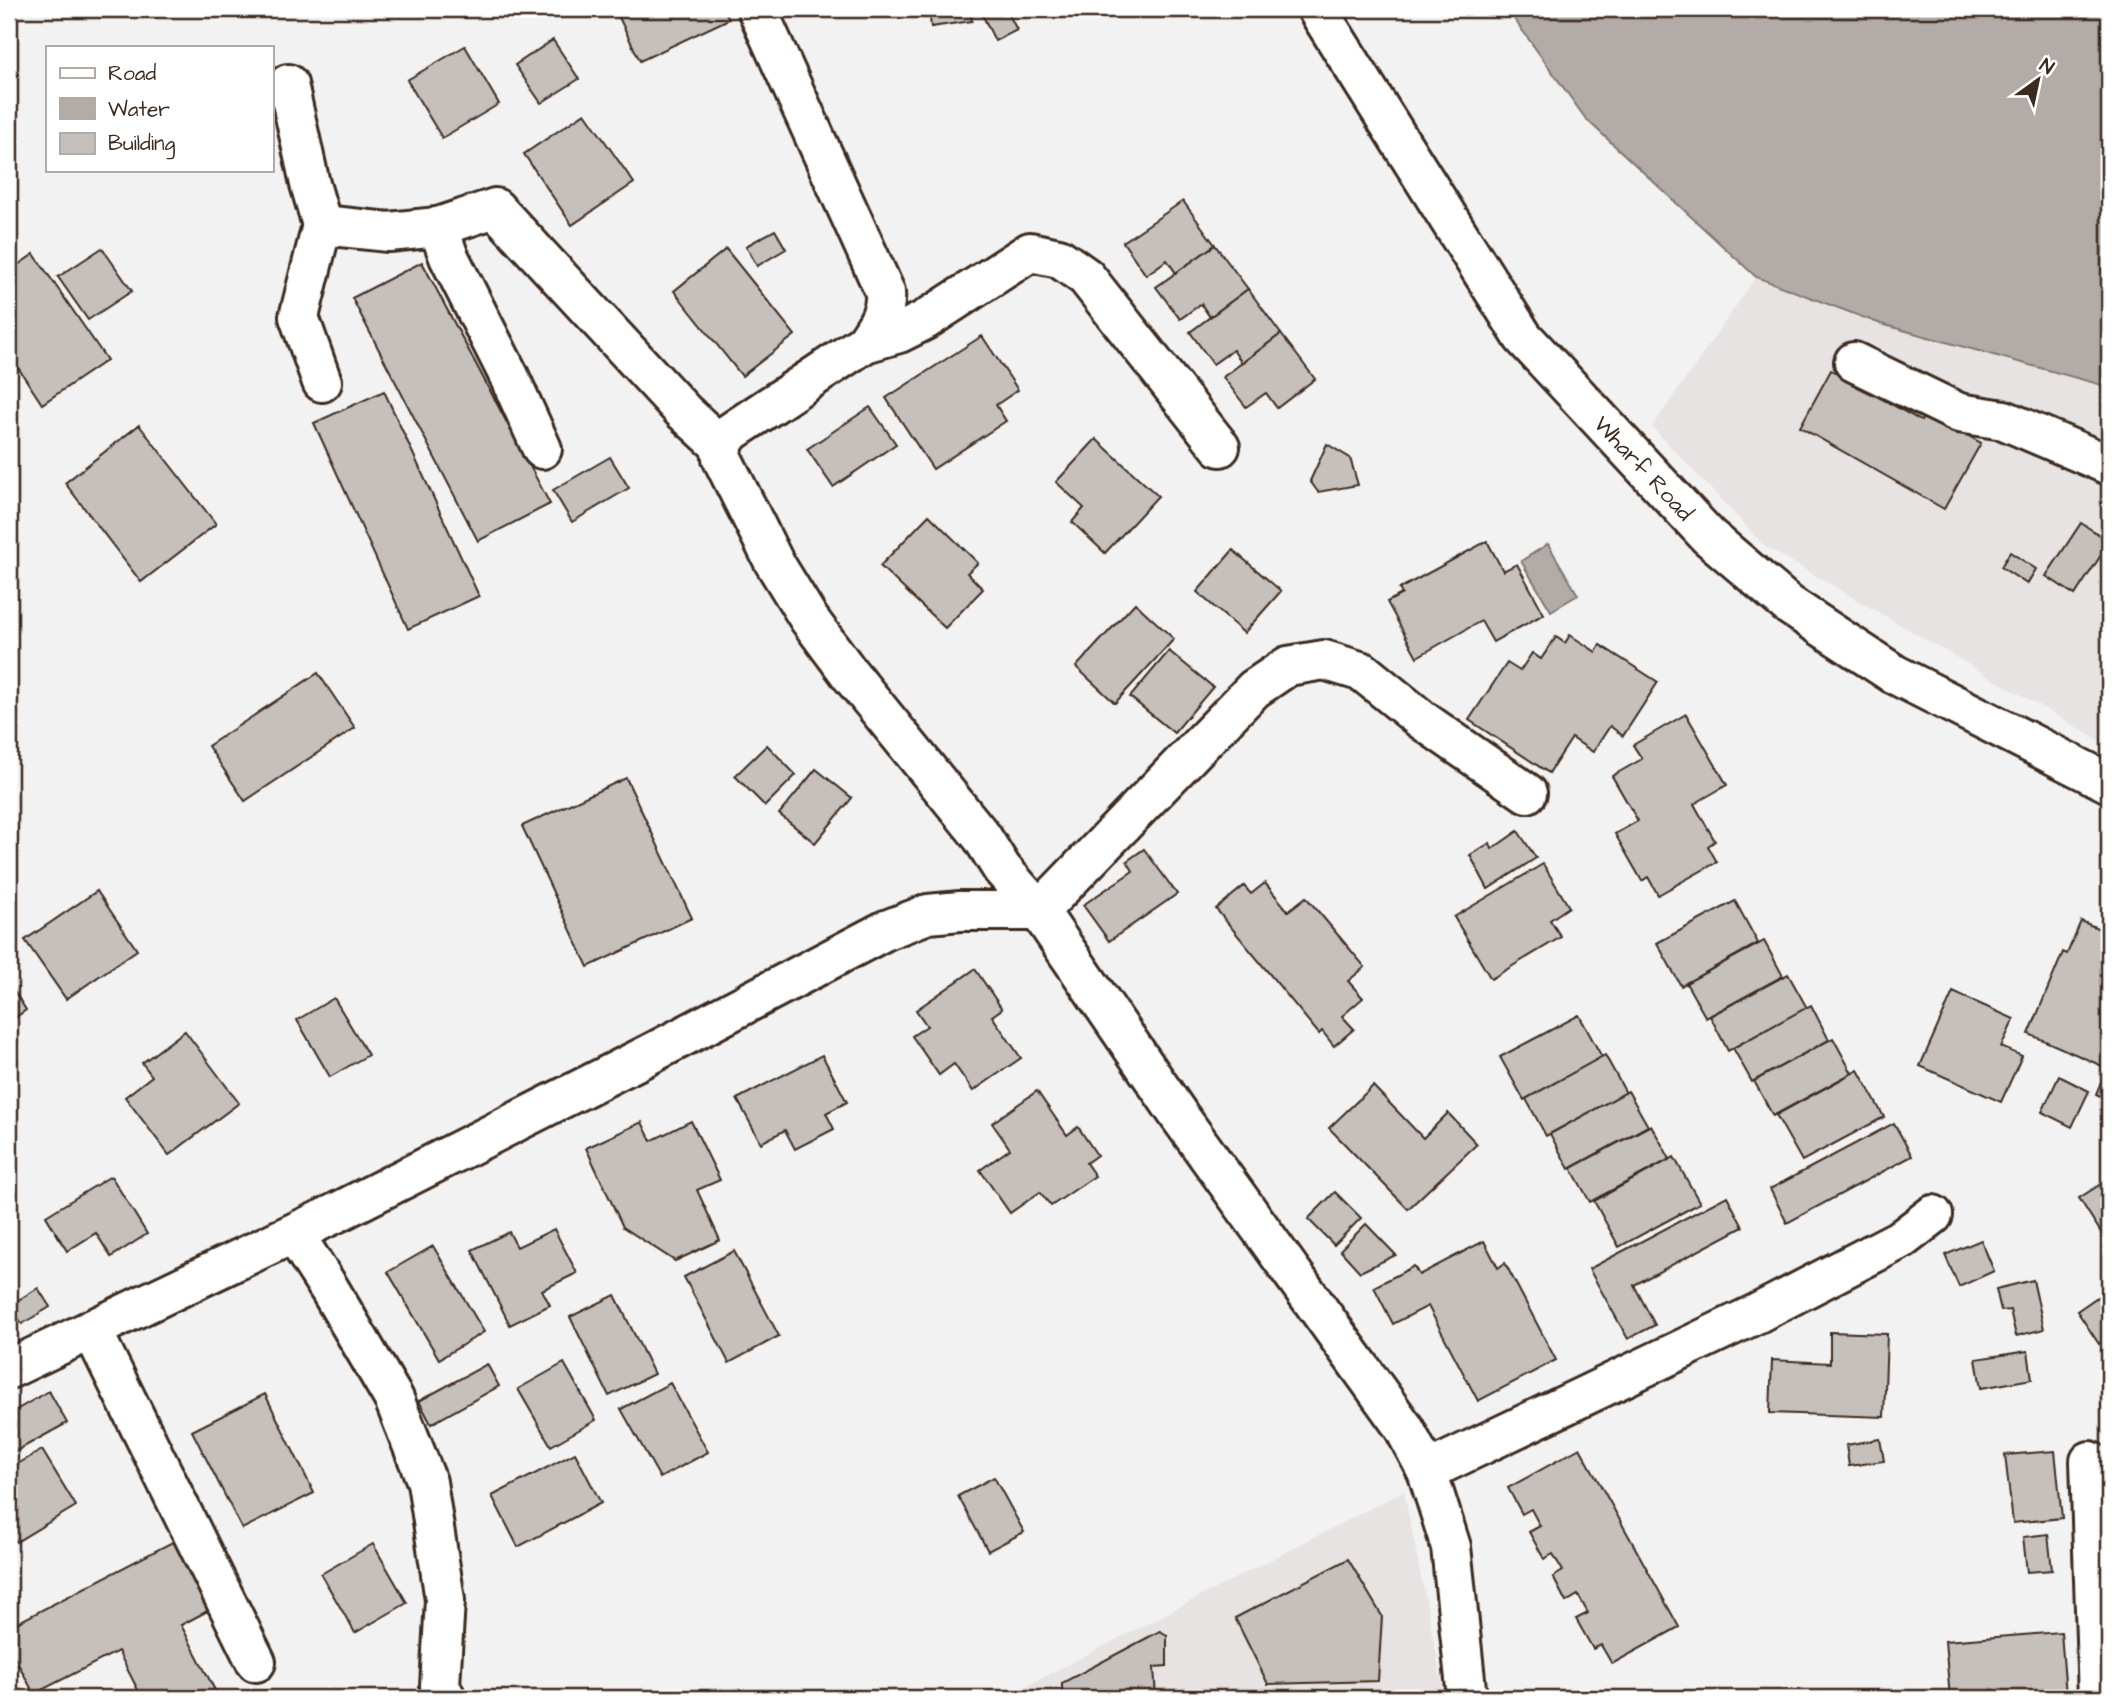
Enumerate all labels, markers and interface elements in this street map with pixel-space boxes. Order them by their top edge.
legend [46,46,273,172]
north arrow [2002,46,2072,116]
text: N [2034,52,2059,82]
text: Road [108,59,156,88]
text: Water [108,95,170,124]
text: Building [108,129,176,160]
street label: Wharf Road [1586,409,1700,528]

